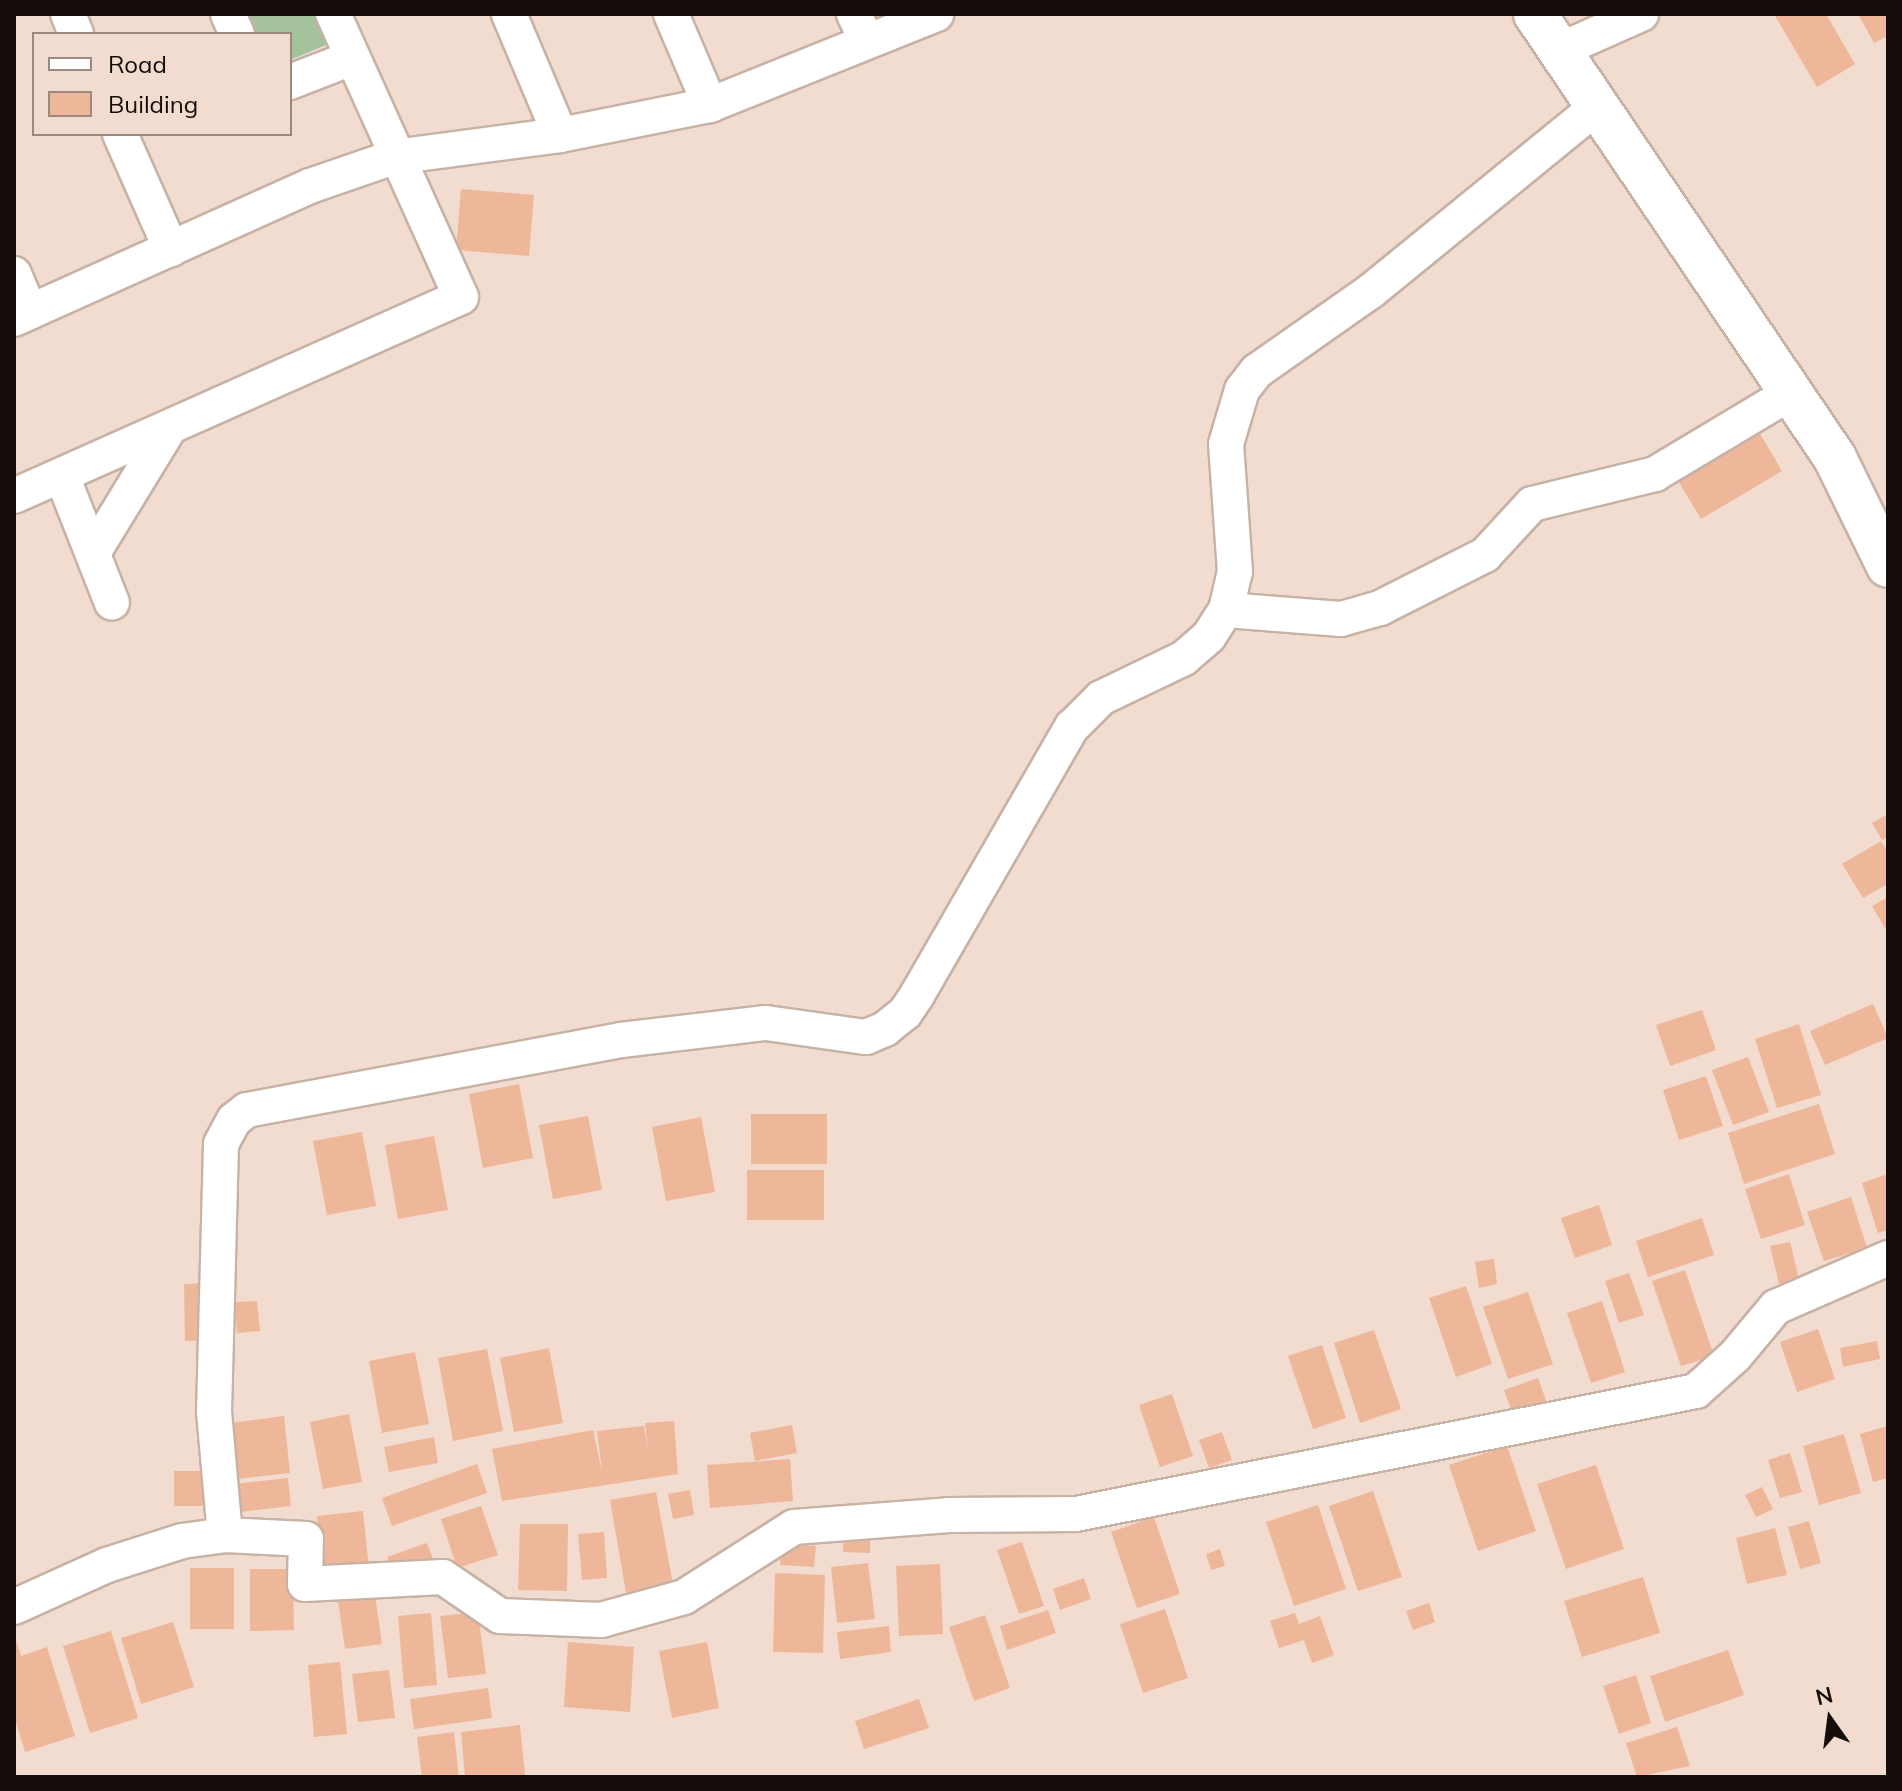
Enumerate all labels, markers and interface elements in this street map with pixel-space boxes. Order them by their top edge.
legend [32,32,292,136]
text: Road [108,49,167,79]
text: Building [108,89,198,119]
north arrow [1790,1679,1870,1759]
text: N [1813,1680,1836,1711]

